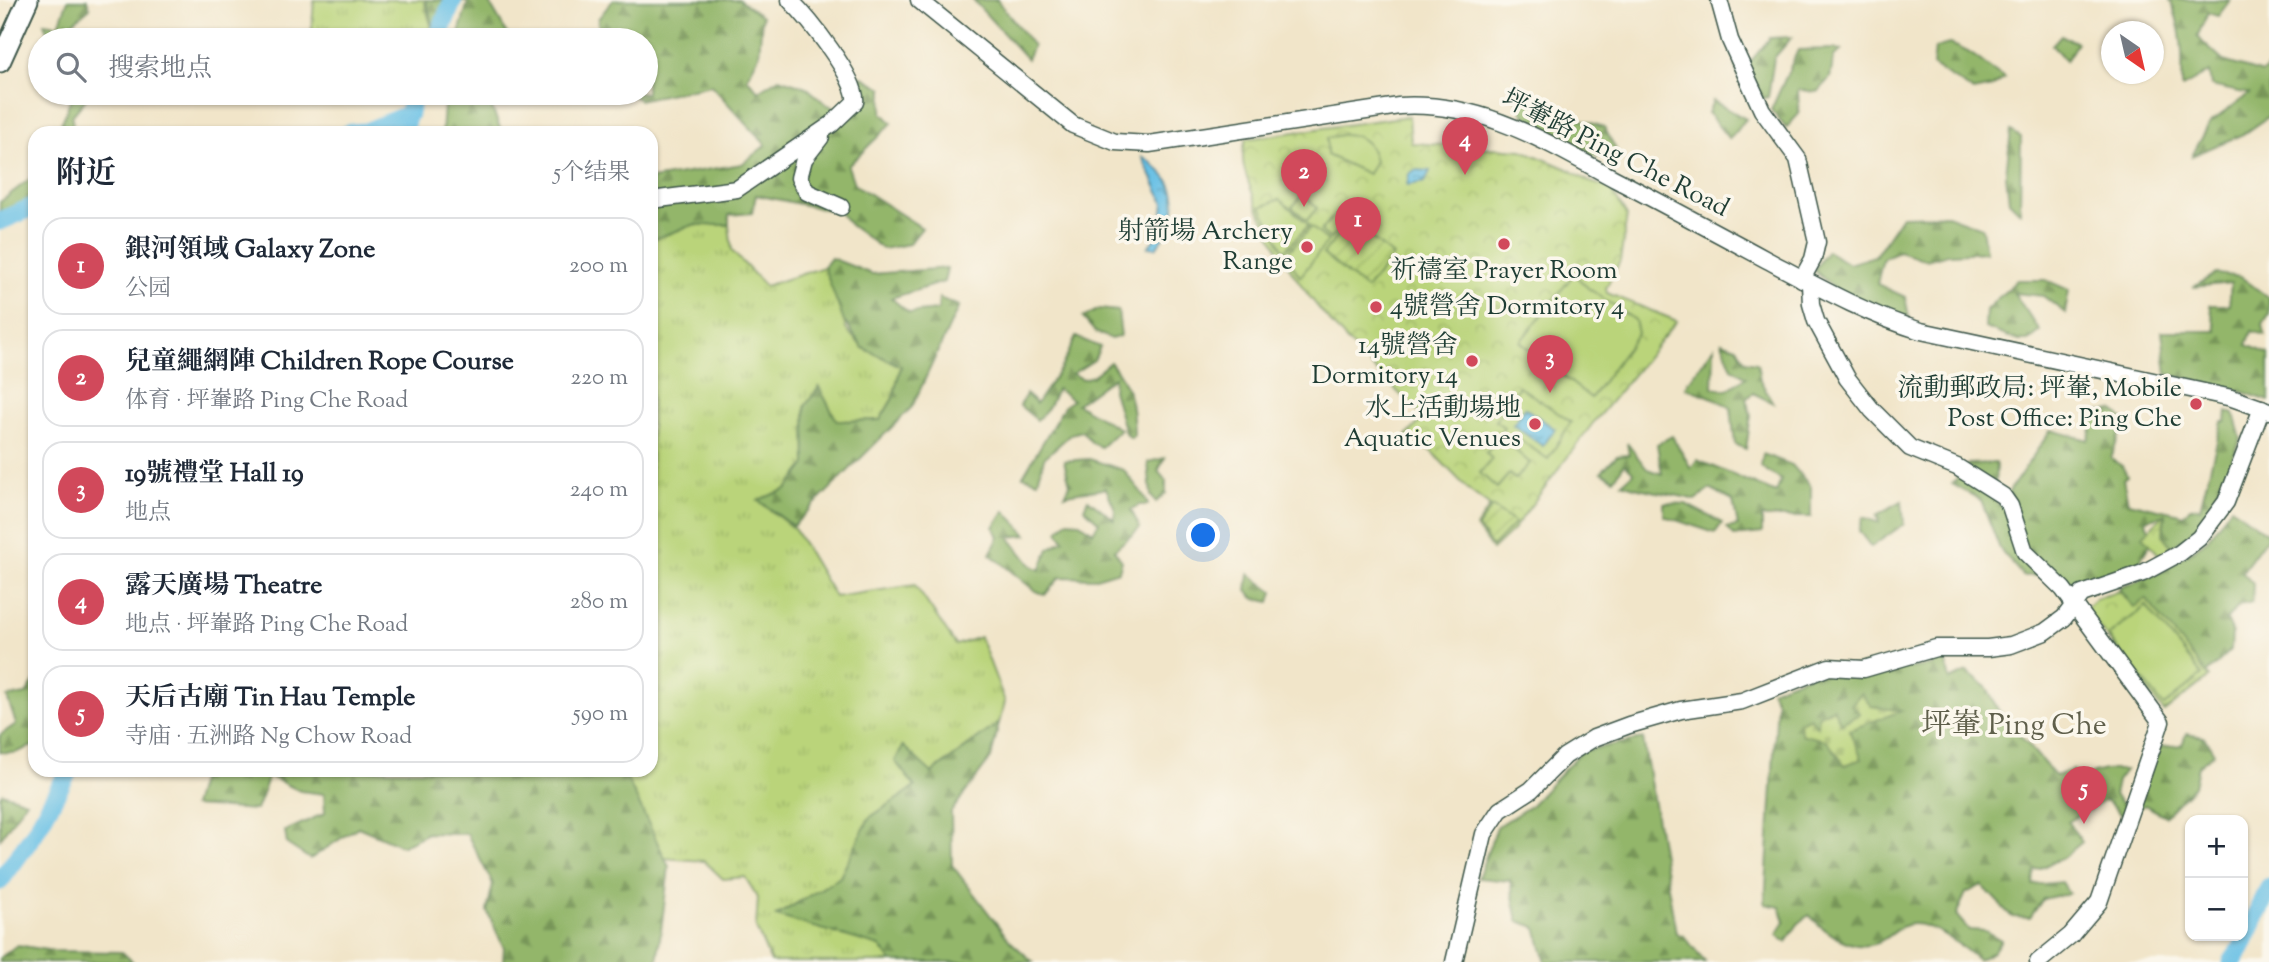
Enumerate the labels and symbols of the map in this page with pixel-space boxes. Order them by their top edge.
north arrow [2101,21,2164,84]
street label: 坪輋路 Ping Che Road [1495,81,1735,228]
pin: 4 [1442,117,1488,175]
pin: 2 [1281,149,1327,207]
pin: 1 [1335,197,1381,255]
place label: 射箭場 Archery Range [1118,214,1293,281]
marker: 祈禱室 Prayer Room [1496,236,1512,252]
marker: 射箭場 Archery Range [1299,239,1315,255]
place label: 祈禱室 Prayer Room [1391,253,1617,290]
place label: 4號營舍 Dormitory 4 [1390,289,1624,326]
marker: 4號營舍 Dormitory 4 [1368,299,1384,315]
place label: 14號營舍 Dormitory 14 [1311,328,1458,395]
pin: 3 [1527,335,1573,393]
marker: 14號營舍 Dormitory 14 [1464,353,1480,369]
place label: 流動郵政局: 坪輋, Mobile Post Office: Ping Che [1897,371,2182,438]
place label: 水上活動場地 Aquatic Venues [1344,391,1521,458]
marker: 流動郵政局: 坪輋, Mobile Post Office: Ping Che [2188,396,2204,412]
marker: 水上活動場地 Aquatic Venues [1527,416,1543,432]
your location [1186,518,1220,552]
district label: 坪輋 Ping Che [1921,705,2107,748]
pin: 5 [2061,766,2107,824]

